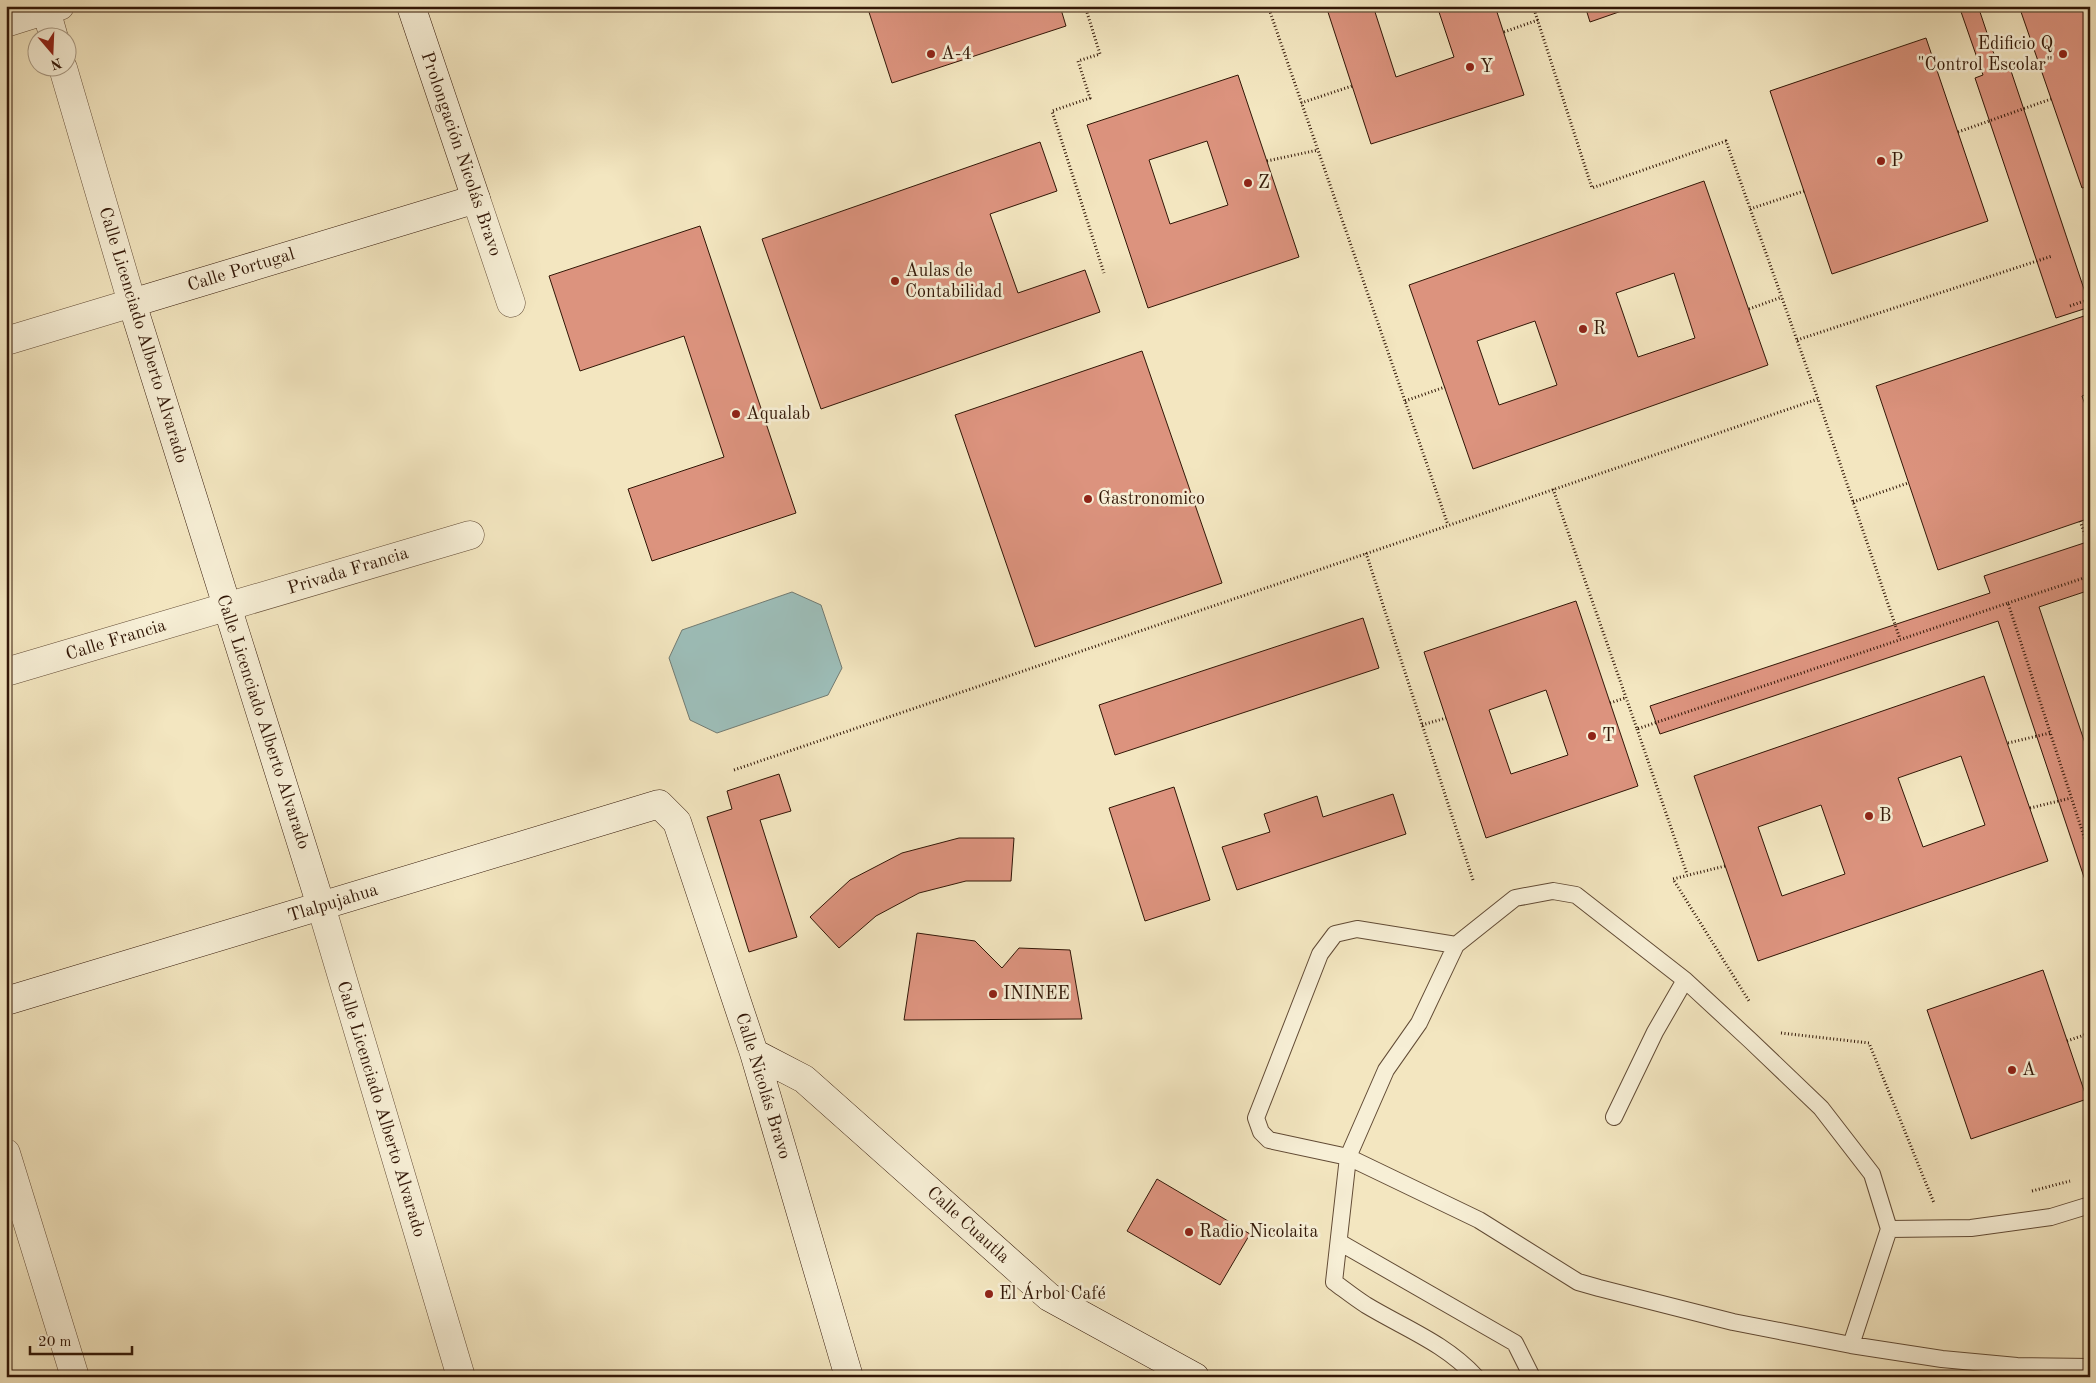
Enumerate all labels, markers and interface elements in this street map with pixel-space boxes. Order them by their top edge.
north arrow [28,28,78,78]
place label: Edificio Q "Control Escolar" [1917,35,2053,74]
place label: A-4 [941,45,972,63]
marker: A-4 [925,48,937,60]
marker: Edificio Q "Control Escolar" [2057,48,2069,60]
street label: Prolongación Nicolás Bravo [418,49,505,259]
text: N [48,55,63,72]
place label: Y [1480,58,1493,76]
marker: Y [1464,61,1476,73]
place label: P [1891,152,1903,170]
marker: P [1875,155,1887,167]
place label: Z [1258,174,1270,192]
marker: Z [1242,177,1254,189]
street label: Calle Licenciado Alberto Alvarado [95,205,191,465]
street label: Calle Portugal [185,245,297,295]
place label: Aulas de Contabilidad [905,262,1002,301]
marker: Aulas de Contabilidad [889,275,901,287]
place label: R [1593,320,1606,338]
marker: R [1577,323,1589,335]
place label: Aqualab [746,405,810,423]
marker: Aqualab [730,408,742,420]
place label: Gastronomico [1098,490,1205,508]
marker: Gastronomico [1082,493,1094,505]
street label: Privada Francia [285,544,411,598]
street label: Calle Licenciado Alberto Alvarado [213,592,313,852]
street label: Calle Francia [64,616,168,664]
place label: T [1602,727,1615,745]
marker: T [1586,730,1598,742]
place label: B [1879,807,1891,825]
marker: B [1863,810,1875,822]
street label: Tlalpujahua [286,881,380,925]
street label: Calle Licenciado Alberto Alvarado [333,979,429,1239]
place label: ININEE [1003,985,1070,1003]
marker: ININEE [987,988,999,1000]
street label: Calle Nicolás Bravo [732,1011,794,1161]
place label: A [2022,1061,2036,1079]
marker: A [2006,1064,2018,1076]
street label: Calle Cuautla [923,1183,1013,1267]
place label: Radio Nicolaita [1199,1223,1318,1241]
marker: Radio Nicolaita [1183,1226,1195,1238]
place label: El Árbol Café [999,1281,1106,1303]
marker: El Árbol Café [983,1288,995,1300]
scale bar [30,1323,132,1355]
text: 20 m [38,1335,72,1350]

